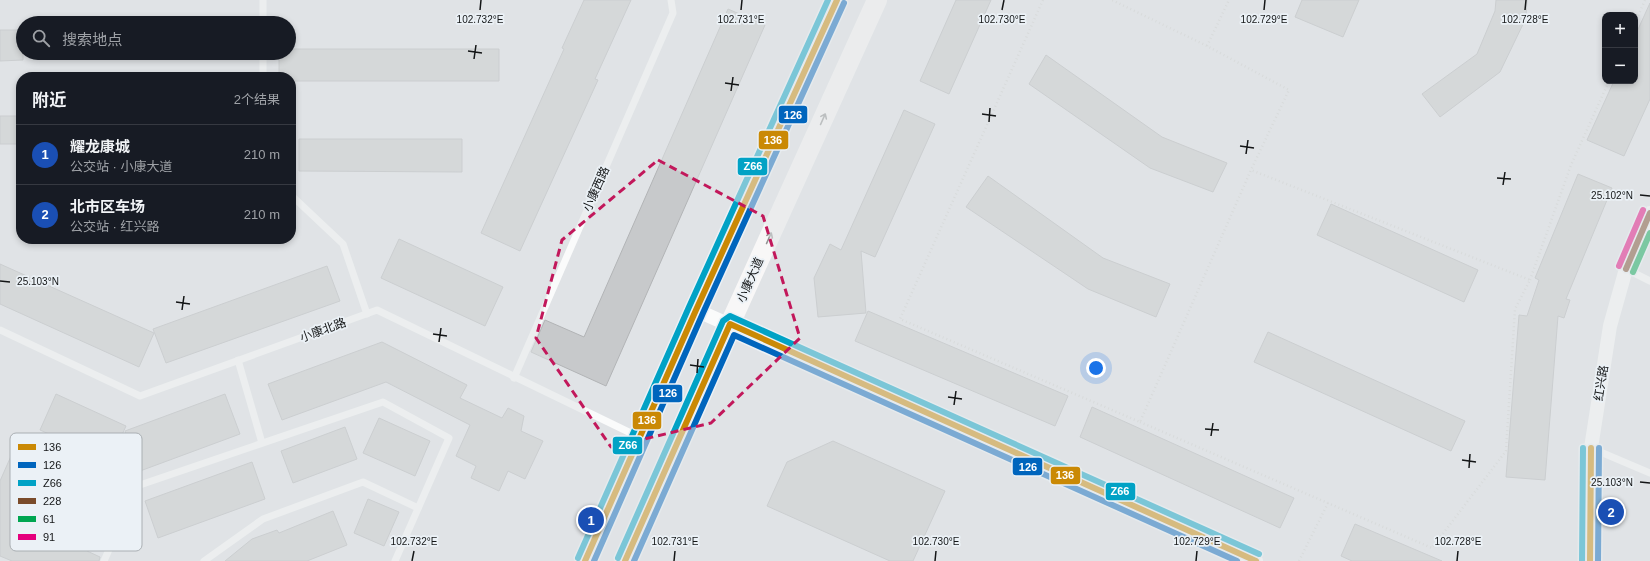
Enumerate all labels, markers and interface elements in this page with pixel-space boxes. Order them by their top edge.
map controls [1602,12,1638,84]
button: + [1602,12,1638,48]
text: 102.732°E [457,14,504,25]
text: 102.731°E [718,14,765,25]
text: 102.730°E [979,14,1026,25]
text: 102.729°E [1241,14,1288,25]
text: 102.728°E [1502,14,1549,25]
search box [16,16,296,60]
icon: search [30,27,52,49]
text: 搜索地点 [62,31,122,48]
button: − [1602,48,1638,84]
text: 附近 [32,91,66,110]
text: 2个结果 [234,92,280,107]
line badge: 126 [778,105,808,124]
text: 126 [784,109,802,121]
one-way arrow [820,114,827,126]
line badge: 136 [758,130,789,150]
text: 136 [764,134,782,146]
text: 耀龙康城 [70,138,130,155]
text: 1 [41,147,49,162]
text: 210 m [244,147,280,162]
line badge: Z66 [737,157,768,176]
text: 公交站 · 小康大道 [70,159,173,174]
text: Z66 [744,160,762,172]
street label: 小康西路 [580,164,612,214]
text: 25.102°N [1591,190,1633,201]
text: 北市区车场 [70,198,145,215]
text: 2 [41,207,49,222]
text: 210 m [244,207,280,222]
text: 公交站 · 红兴路 [70,219,160,234]
one-way arrow [766,232,773,244]
street label: 小康大道 [734,255,766,305]
text: 25.103°N [17,276,59,287]
street label: 小康北路 [298,315,348,345]
your location [1086,358,1106,378]
street label: 红兴路 [1591,364,1611,402]
line badge: 126 [652,384,683,403]
text: 126 [659,387,677,399]
line badge: 136 [632,411,662,430]
text: 136 [638,414,656,426]
legend [10,433,142,551]
line badge: Z66 [612,436,643,455]
text: Z66 [619,439,637,451]
text: 136 [43,441,61,453]
line badge: 126 [1012,457,1043,476]
text: 126 [43,459,61,471]
text: 126 [1019,461,1037,473]
line badge: 136 [1050,466,1081,485]
text: 136 [1056,469,1074,481]
text: Z66 [43,477,62,489]
text: 25.103°N [1591,477,1633,488]
line badge: Z66 [1105,482,1136,501]
text: Z66 [1111,485,1129,497]
text: 228 [43,495,61,507]
pin: 2 [1598,497,1624,527]
pin: 1 [578,505,604,535]
text: 61 [43,513,55,525]
text: 91 [43,531,55,543]
text: 102.732°E [391,536,438,547]
text: 102.731°E [652,536,699,547]
text: 102.730°E [913,536,960,547]
text: 102.729°E [1174,536,1221,547]
text: 102.728°E [1435,536,1482,547]

